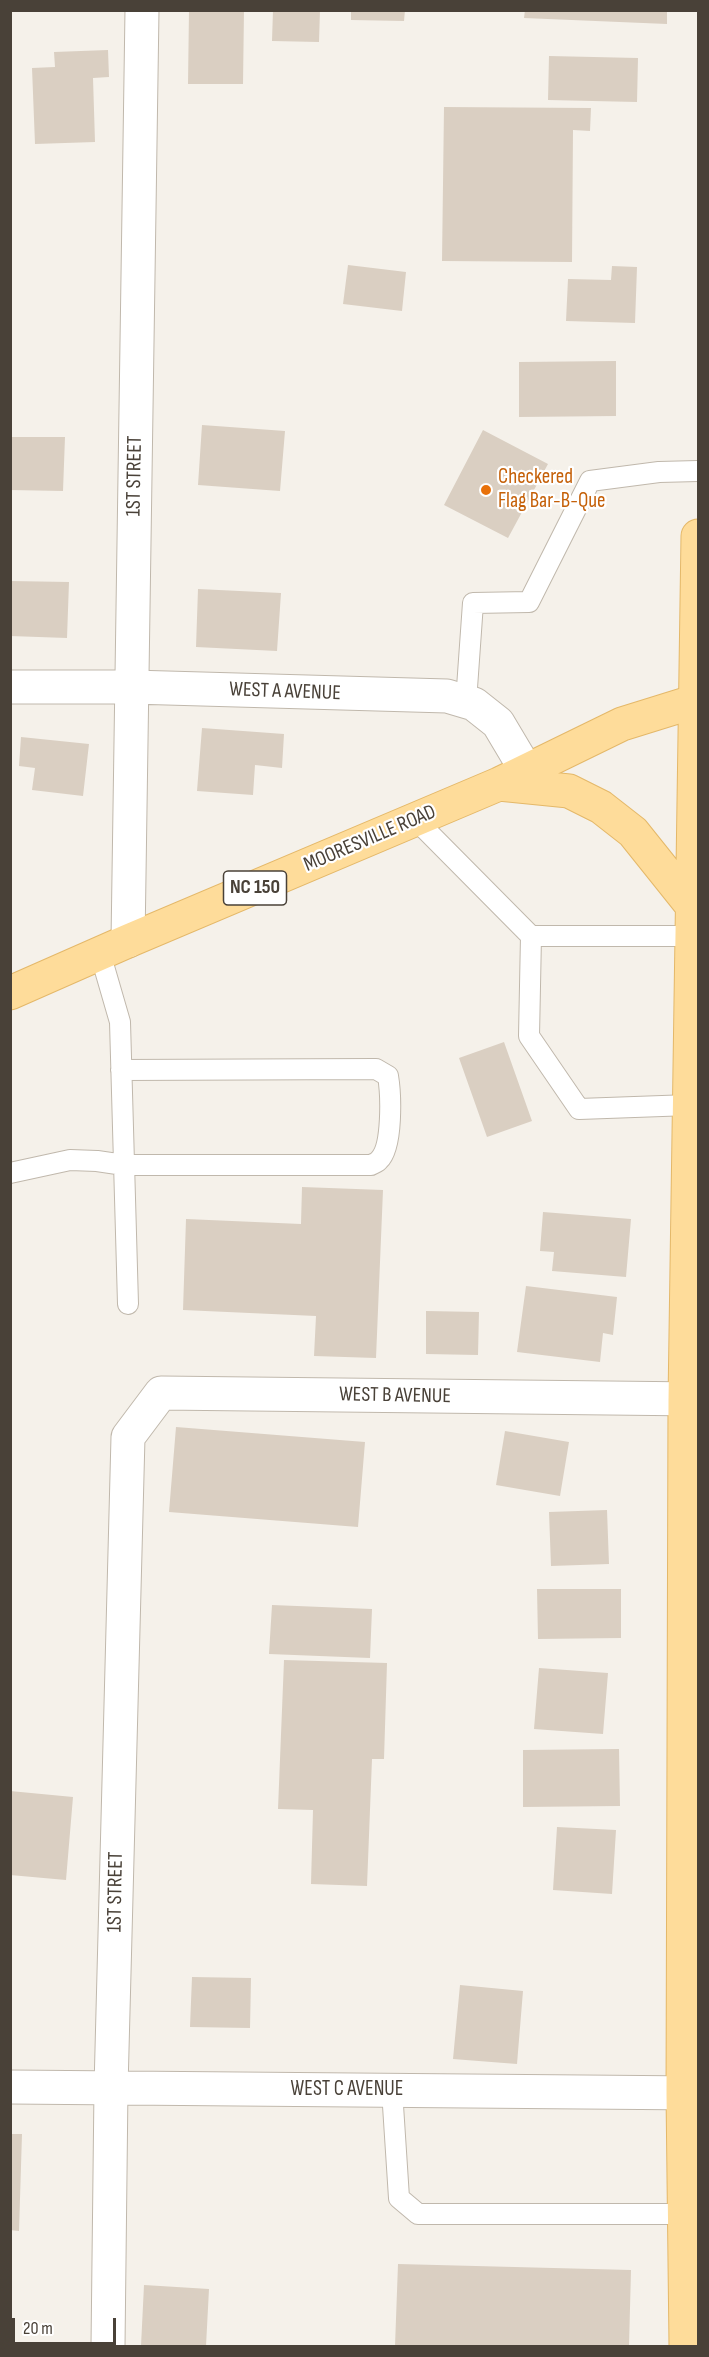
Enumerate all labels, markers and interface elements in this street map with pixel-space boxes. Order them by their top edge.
street label: 1ST STREET [122,435,148,517]
place label: Checkered Flag Bar-B-Que [498,465,605,515]
marker: Checkered Flag Bar-B-Que [479,483,493,497]
street label: WEST A AVENUE [229,677,341,707]
street label: MOORESVILLE ROAD [300,800,440,878]
road number: NC 150 [224,871,286,905]
street label: WEST B AVENUE [339,1382,451,1410]
street label: 1ST STREET [103,1851,129,1933]
street label: WEST C AVENUE [291,2077,403,2103]
scale bar [15,2306,118,2344]
text: 20 m [23,2318,53,2339]

